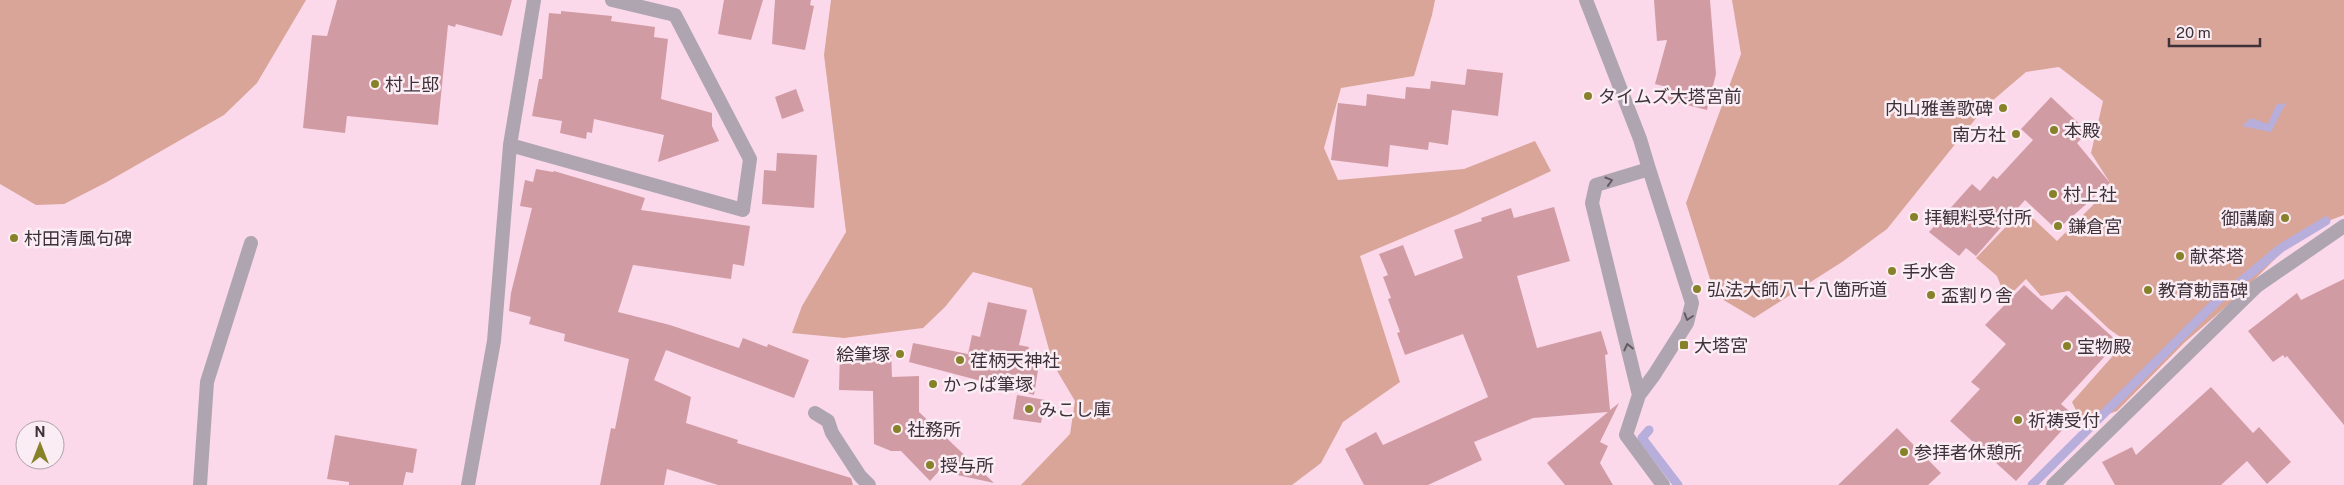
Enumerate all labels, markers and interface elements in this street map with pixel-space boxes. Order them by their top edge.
scale bar [2169,15,2260,47]
text: 20 m [2176,24,2211,41]
place label: 村上邸 [385,74,439,95]
marker: 村上邸 [369,78,381,90]
place label: タイムズ大塔宮前 [1598,86,1742,107]
marker: タイムズ大塔宮前 [1582,90,1594,102]
place label: 内山雅善歌碑 [1885,98,1993,119]
marker: 内山雅善歌碑 [1997,102,2009,114]
place label: 本殿 [2064,120,2100,141]
place label: 南方社 [1952,124,2006,145]
marker: 本殿 [2048,124,2060,136]
marker: 南方社 [2010,128,2022,140]
one-way arrow [1604,177,1613,187]
place label: 村上社 [2063,184,2117,205]
marker: 村上社 [2047,188,2059,200]
place label: 拝観料受付所 [1924,207,2032,228]
place label: 御講廟 [2221,208,2275,229]
marker: 拝観料受付所 [1908,211,1920,223]
marker: 御講廟 [2279,212,2291,224]
place label: 鎌倉宮 [2068,216,2122,237]
marker: 鎌倉宮 [2052,220,2064,232]
place label: 村田清風句碑 [24,228,132,249]
marker: 村田清風句碑 [8,232,20,244]
place label: 献茶塔 [2190,246,2244,267]
marker: 献茶塔 [2174,250,2186,262]
place label: 手水舎 [1902,261,1956,282]
marker: 手水舎 [1886,265,1898,277]
place label: 弘法大師八十八箇所道 [1707,279,1887,300]
place label: 教育勅語碑 [2158,280,2248,301]
marker: 弘法大師八十八箇所道 [1691,283,1703,295]
marker: 教育勅語碑 [2142,284,2154,296]
place label: 盃割り舎 [1941,285,2013,306]
marker: 盃割り舎 [1925,289,1937,301]
one-way arrow [1683,312,1693,321]
place label: 大塔宮 [1694,335,1748,356]
place label: 宝物殿 [2077,336,2131,357]
marker: 大塔宮 [1678,339,1690,351]
marker: 宝物殿 [2061,340,2073,352]
one-way arrow [1623,343,1634,352]
place label: 絵筆塚 [836,344,890,365]
marker: 絵筆塚 [894,348,906,360]
place label: 荏柄天神社 [970,350,1060,371]
marker: 荏柄天神社 [954,354,966,366]
place label: かっぱ筆塚 [943,374,1033,395]
marker: かっぱ筆塚 [927,378,939,390]
place label: みこし庫 [1039,399,1111,420]
marker: みこし庫 [1023,403,1035,415]
place label: 祈祷受付 [2028,410,2100,431]
marker: 祈祷受付 [2012,414,2024,426]
place label: 社務所 [907,419,961,440]
north arrow [15,420,65,470]
marker: 社務所 [891,423,903,435]
text: N [35,424,45,440]
place label: 参拝者休憩所 [1914,442,2022,463]
marker: 参拝者休憩所 [1898,446,1910,458]
place label: 授与所 [940,455,994,476]
marker: 授与所 [924,459,936,471]

